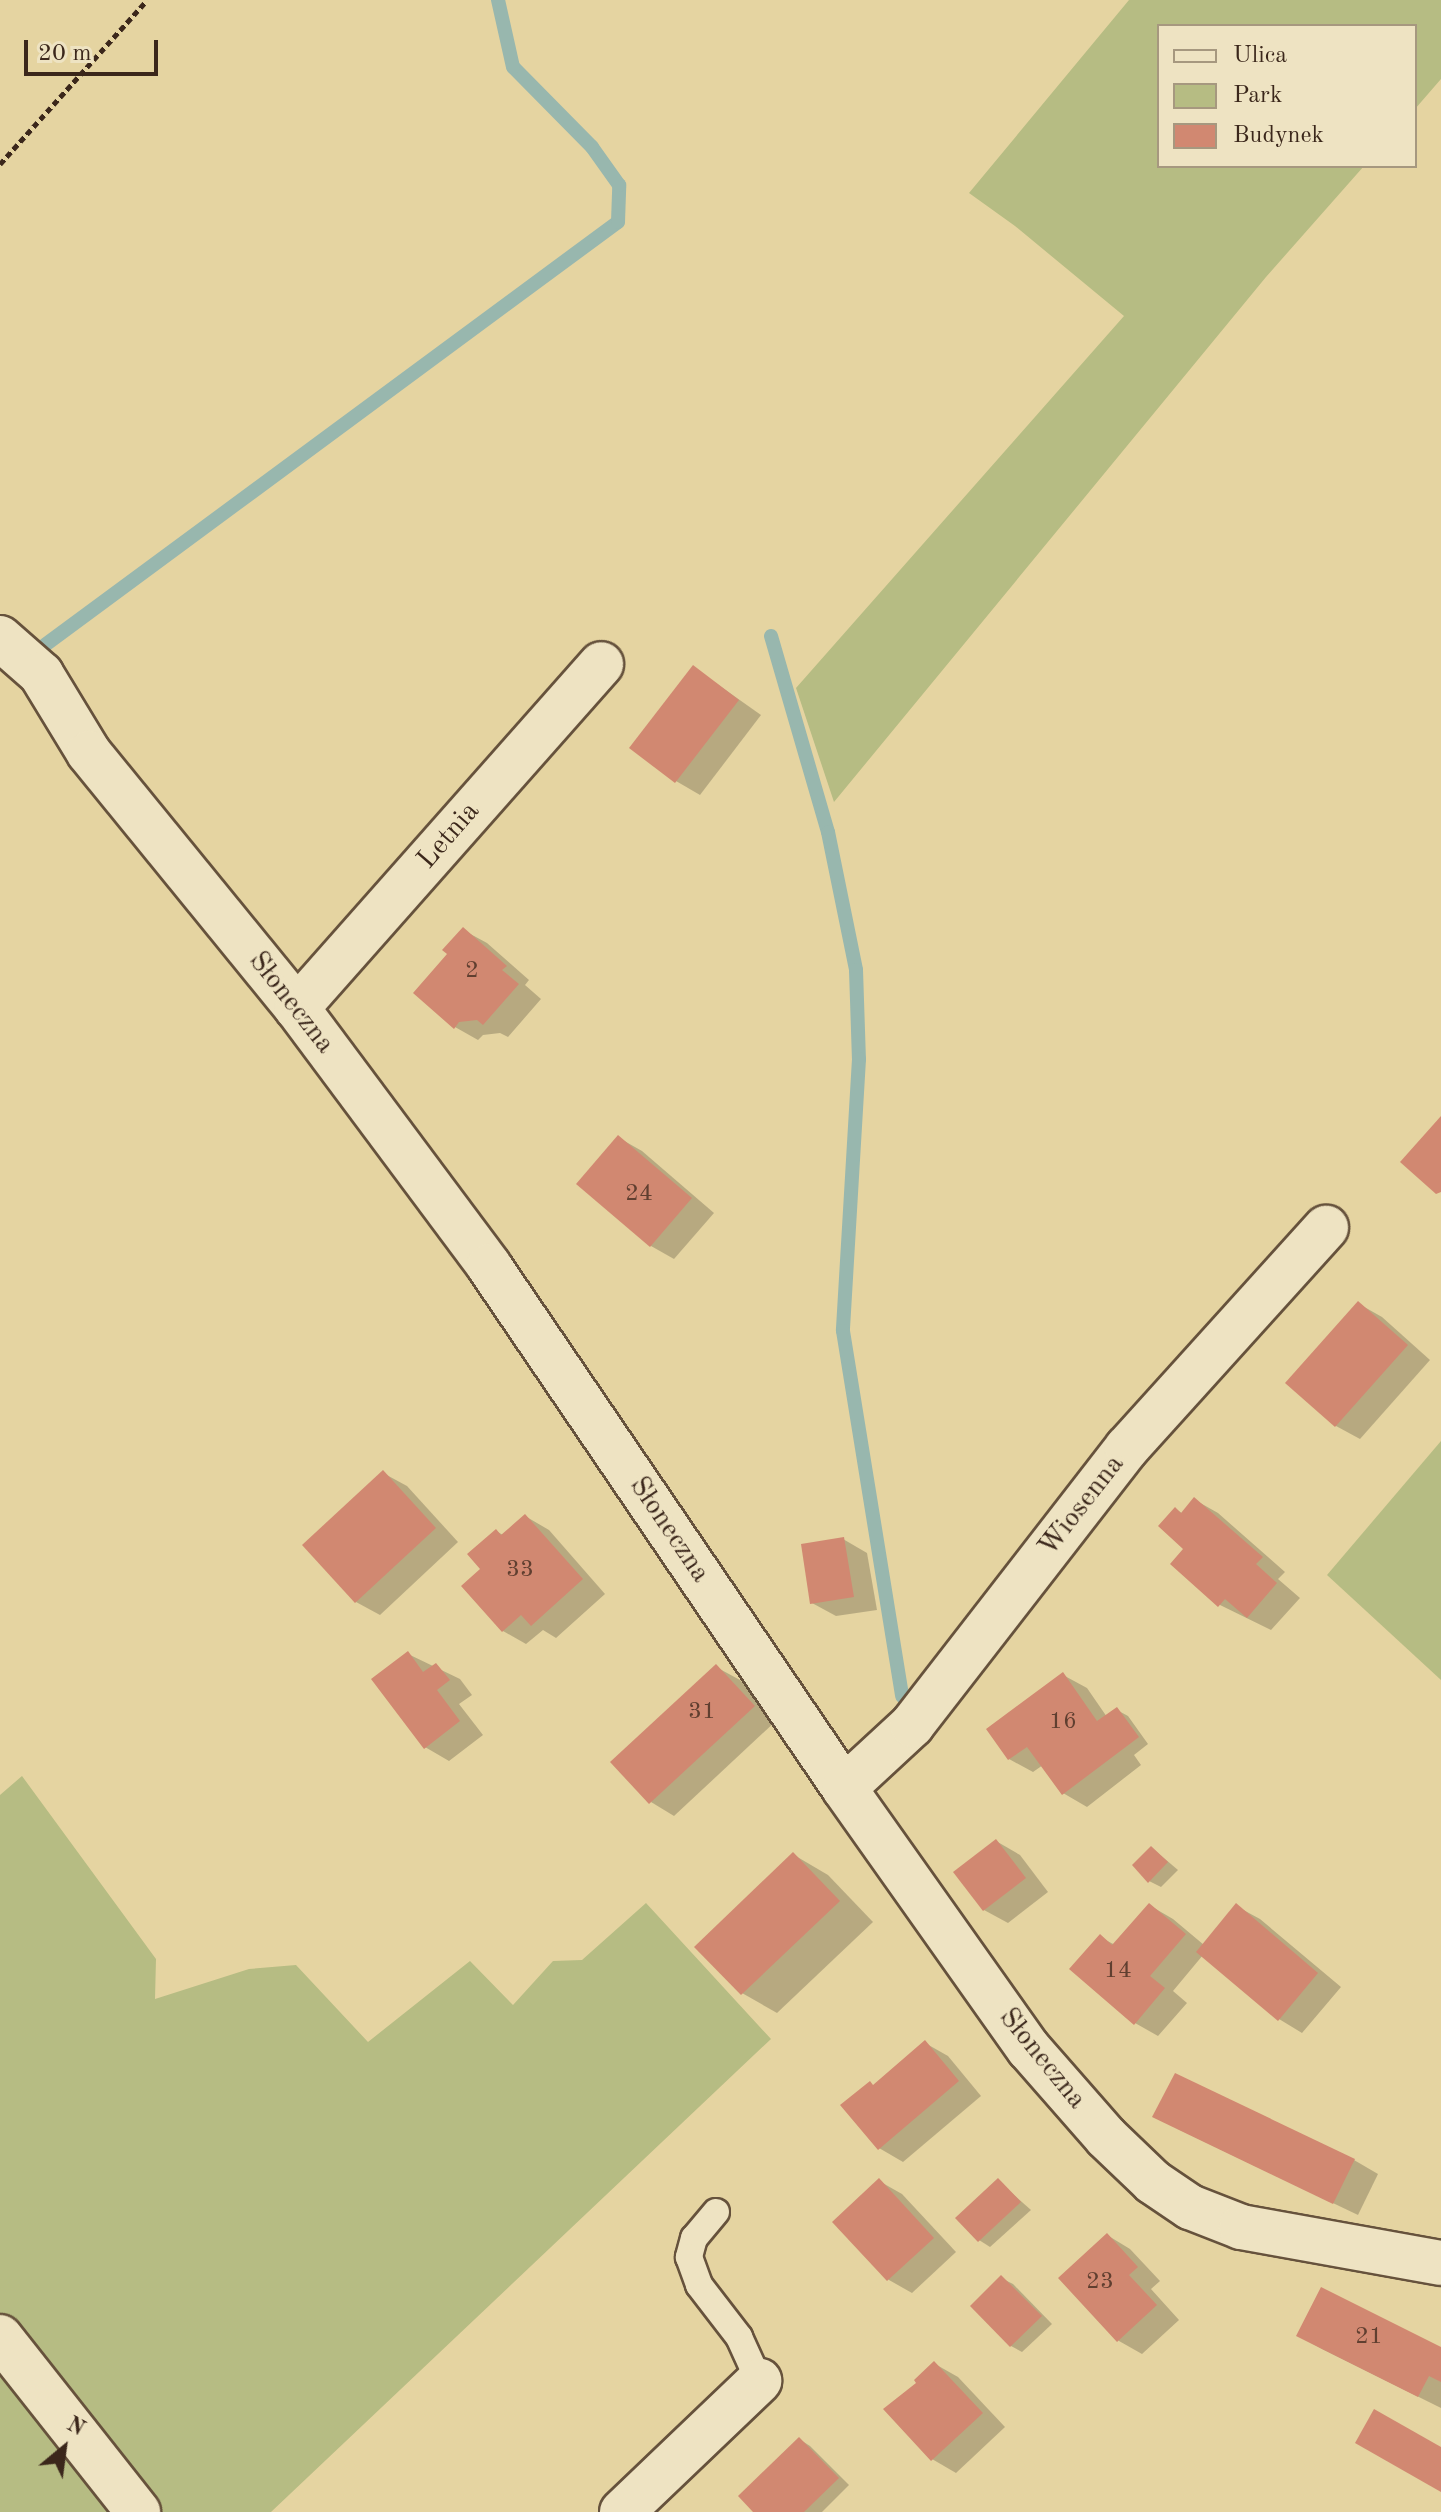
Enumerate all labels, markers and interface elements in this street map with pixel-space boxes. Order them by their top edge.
scale bar [28,24,162,74]
legend [1157,24,1417,168]
text: 20 m [38,42,92,66]
text: Ulica [1233,44,1287,68]
text: Park [1233,84,1282,108]
text: Budynek [1233,124,1324,148]
street label: Letnia [411,796,487,876]
street label: Słoneczna [241,945,341,1061]
house number: 2 [465,958,479,986]
house number: 24 [625,1181,653,1209]
street label: Wiosenna [1032,1449,1132,1563]
street label: Słoneczna [621,1471,717,1589]
house number: 33 [506,1557,534,1585]
house number: 31 [688,1699,716,1727]
house number: 16 [1049,1709,1077,1737]
house number: 14 [1104,1958,1132,1986]
street label: Słoneczna [991,2002,1093,2116]
house number: 23 [1086,2269,1114,2297]
house number: 21 [1355,2324,1383,2352]
north arrow [24,2408,104,2488]
text: N [63,2413,88,2441]

